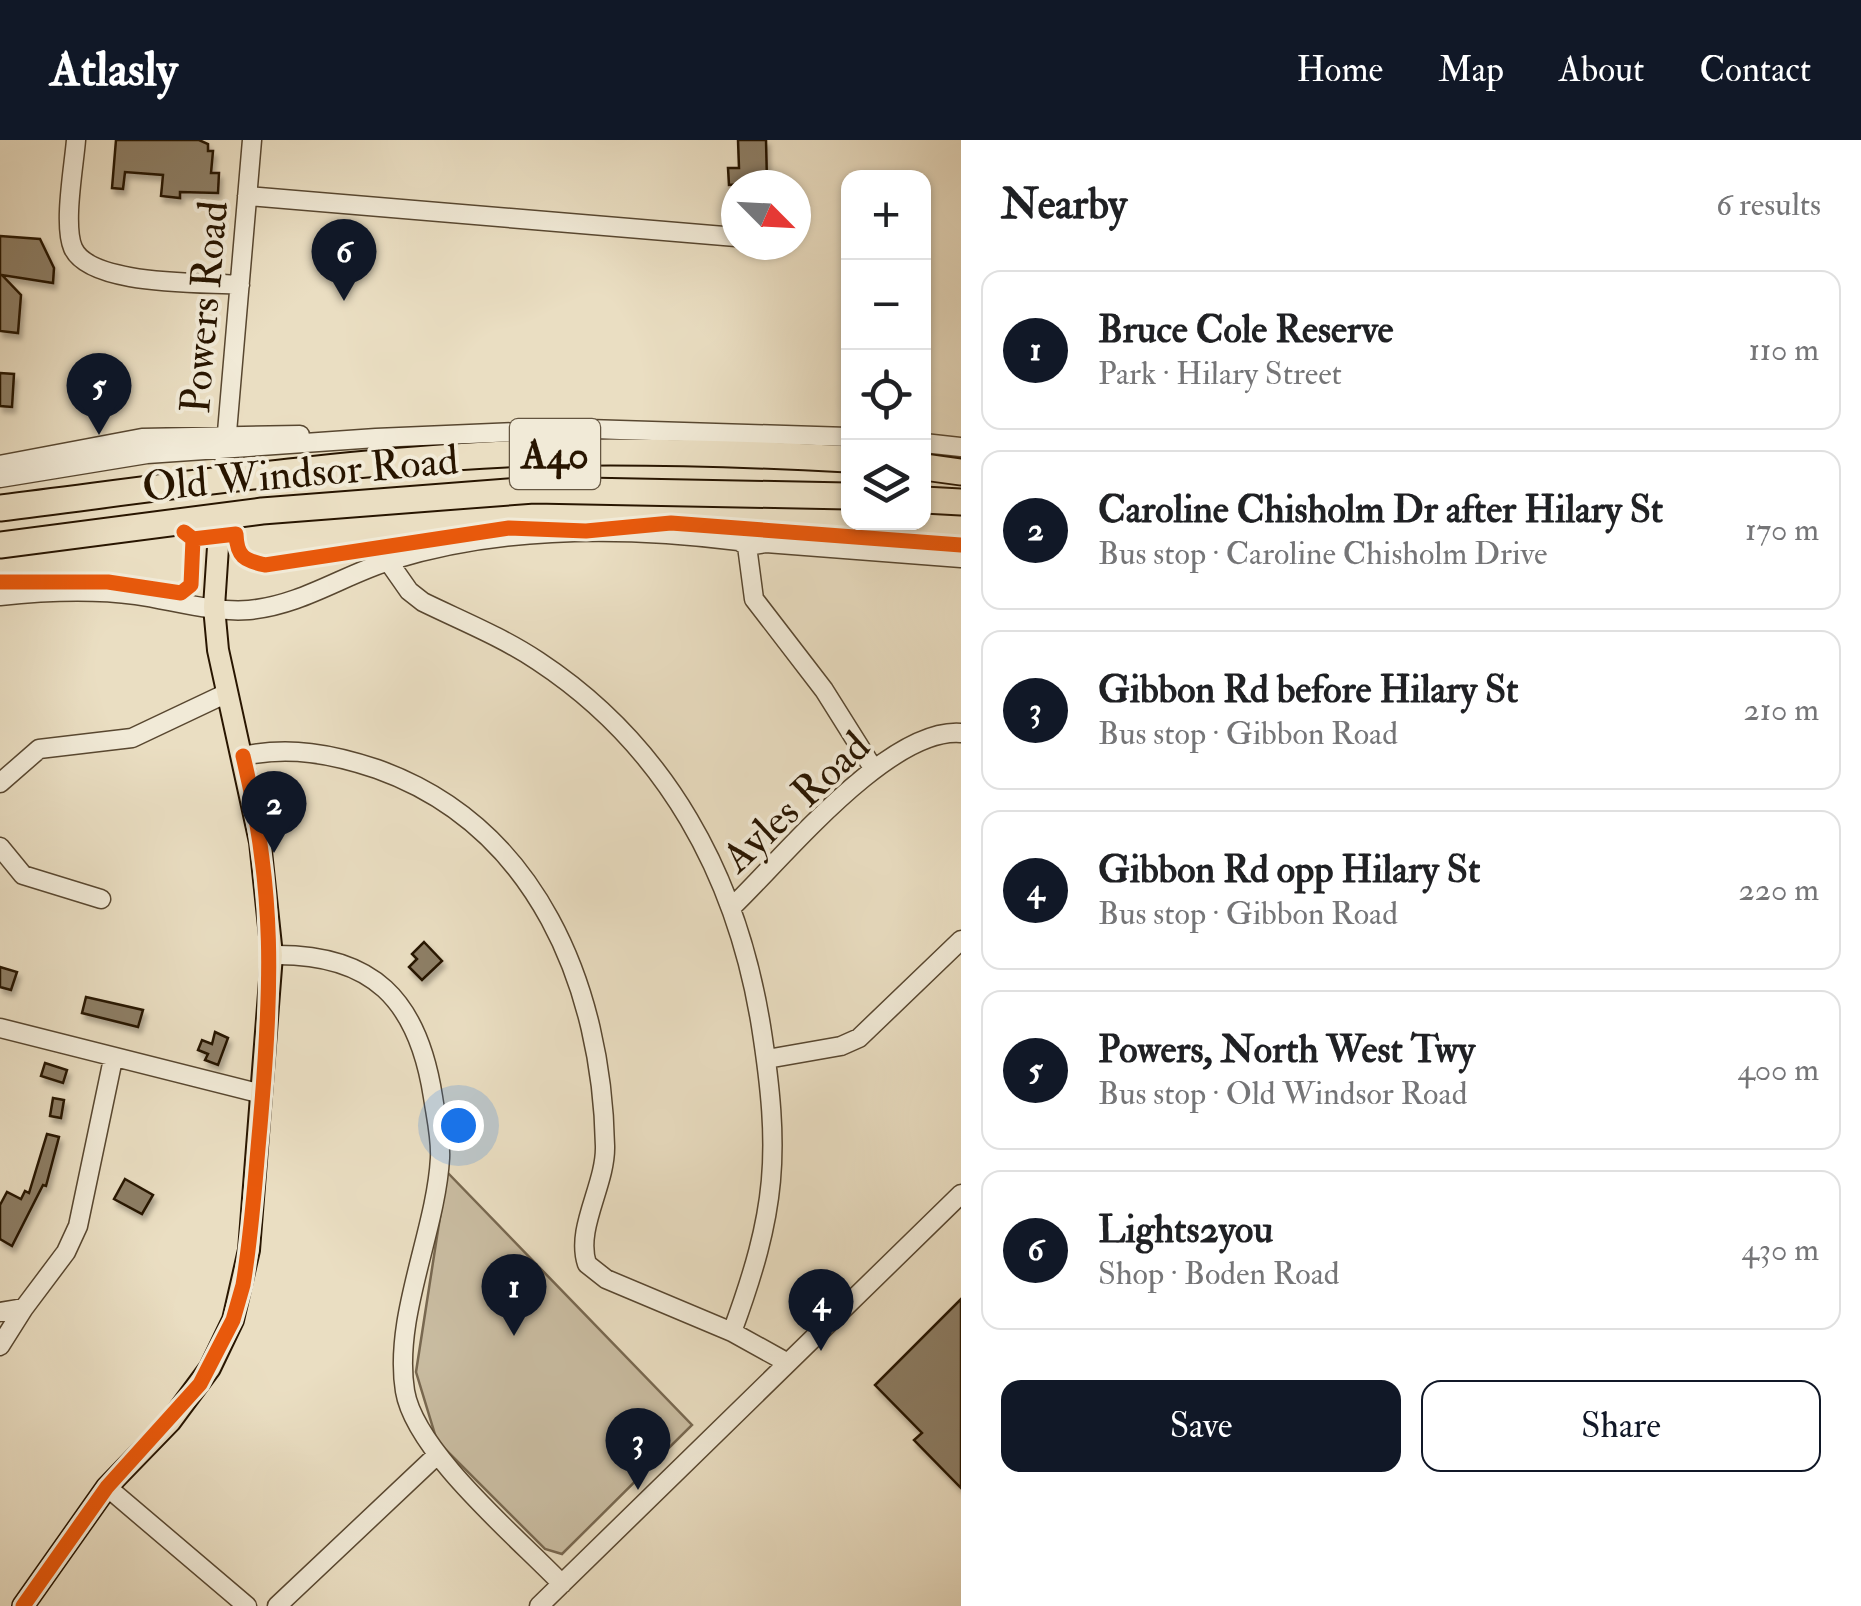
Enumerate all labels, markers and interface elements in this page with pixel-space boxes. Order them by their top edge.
text: Atlasly [50,40,178,100]
text: Home [1296,48,1383,92]
text: Map [1438,48,1504,92]
text: About [1559,48,1644,92]
text: Contact [1699,48,1811,92]
north arrow [721,170,811,260]
map controls [841,170,931,530]
button: + [841,170,931,260]
text: Nearby [1001,179,1127,231]
text: 6 results [1716,185,1821,225]
street label: Powers Road [170,198,240,416]
pin: 6 [312,219,376,301]
button: − [841,260,931,350]
text: Bruce Cole Reserve [1098,306,1393,354]
text: 1 [1030,330,1041,370]
text: 110 m [1748,330,1819,370]
button: locate [841,350,931,440]
pin: 5 [66,352,132,435]
text: Park · Hilary Street [1098,354,1342,394]
road number: A40 [510,419,600,489]
street label: Old Windsor Road [140,434,461,514]
button: layers [841,440,931,530]
text: Caroline Chisholm Dr after Hilary St [1098,486,1663,534]
text: 2 [1027,510,1044,550]
text: 170 m [1745,510,1819,550]
text: Bus stop · Caroline Chisholm Drive [1098,534,1547,574]
text: Gibbon Rd before Hilary St [1098,666,1518,714]
text: 3 [1029,690,1042,730]
text: 210 m [1744,690,1819,730]
text: Bus stop · Gibbon Road [1098,714,1398,754]
street label: Ayles Road [711,721,881,885]
pin: 2 [242,770,306,853]
text: Gibbon Rd opp Hilary St [1098,846,1480,894]
text: 4 [1027,870,1044,910]
text: 220 m [1739,870,1819,910]
text: Bus stop · Gibbon Road [1098,894,1398,934]
text: Powers, North West Twy [1098,1026,1475,1074]
text: 5 [1028,1050,1043,1090]
text: 400 m [1737,1050,1819,1090]
text: Bus stop · Old Windsor Road [1098,1074,1467,1114]
your location [433,1100,484,1151]
text: Lights2you [1098,1206,1273,1254]
text: 6 [1027,1230,1044,1270]
text: 430 m [1742,1230,1819,1270]
pin: 1 [482,1254,546,1336]
text: Shop · Boden Road [1098,1254,1340,1294]
pin: 4 [788,1268,854,1351]
button: Save [1001,1380,1401,1472]
button: Share [1421,1380,1821,1472]
pin: 3 [606,1408,670,1490]

